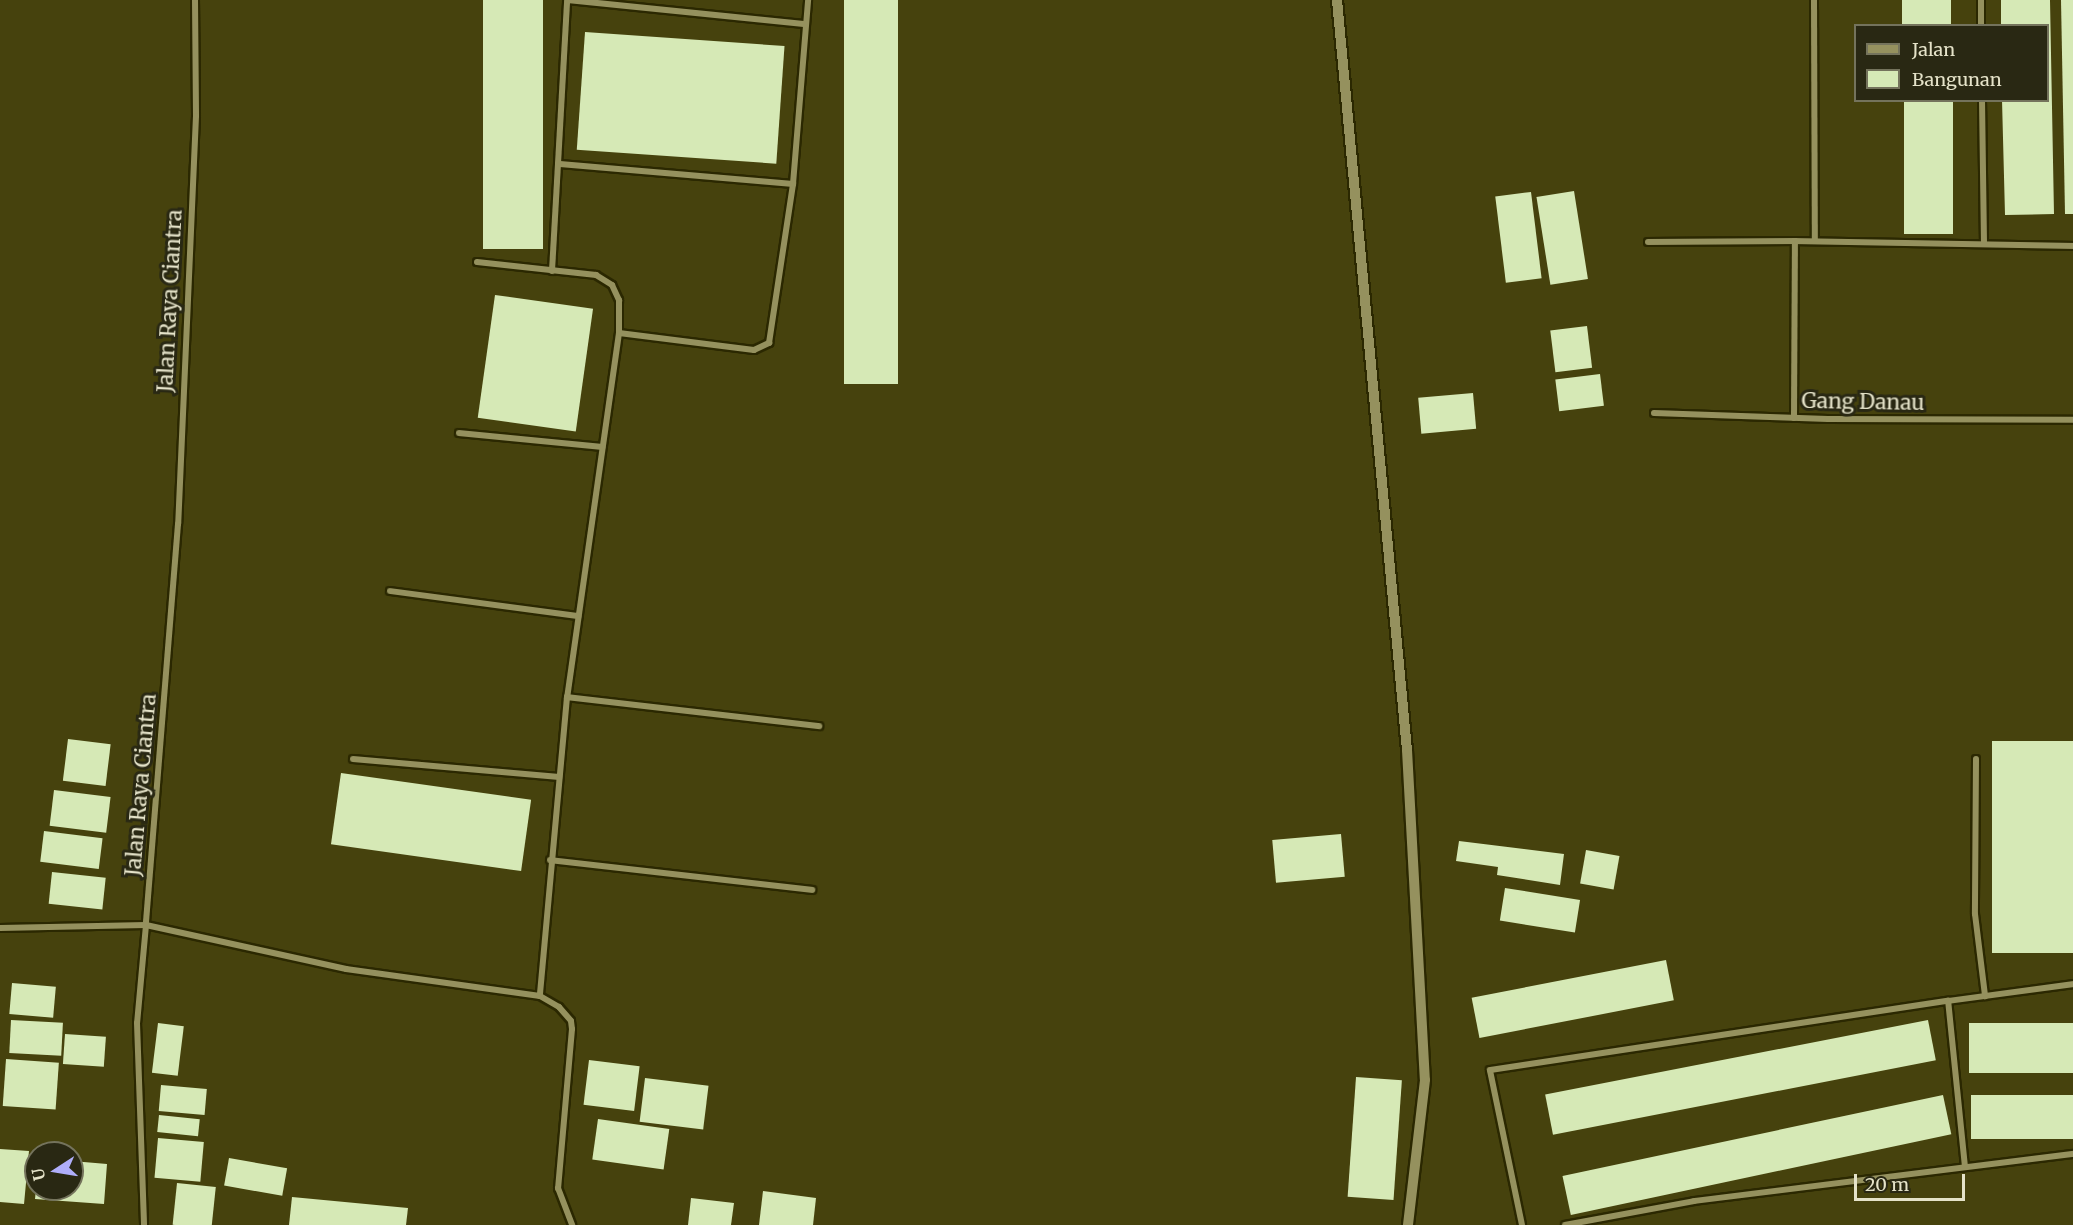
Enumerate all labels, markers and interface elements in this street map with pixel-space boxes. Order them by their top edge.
legend [1854,24,2049,102]
text: Jalan [1912,38,1955,61]
text: Bangunan [1912,68,2002,91]
street label: Jalan Raya Ciantra [153,209,187,393]
street label: Gang Danau [1801,388,1925,416]
street label: Jalan Raya Ciantra [120,693,162,877]
north arrow [24,1141,84,1201]
scale bar [1857,1162,1968,1200]
text: U [27,1166,49,1182]
text: 20 m [1865,1173,1909,1196]

